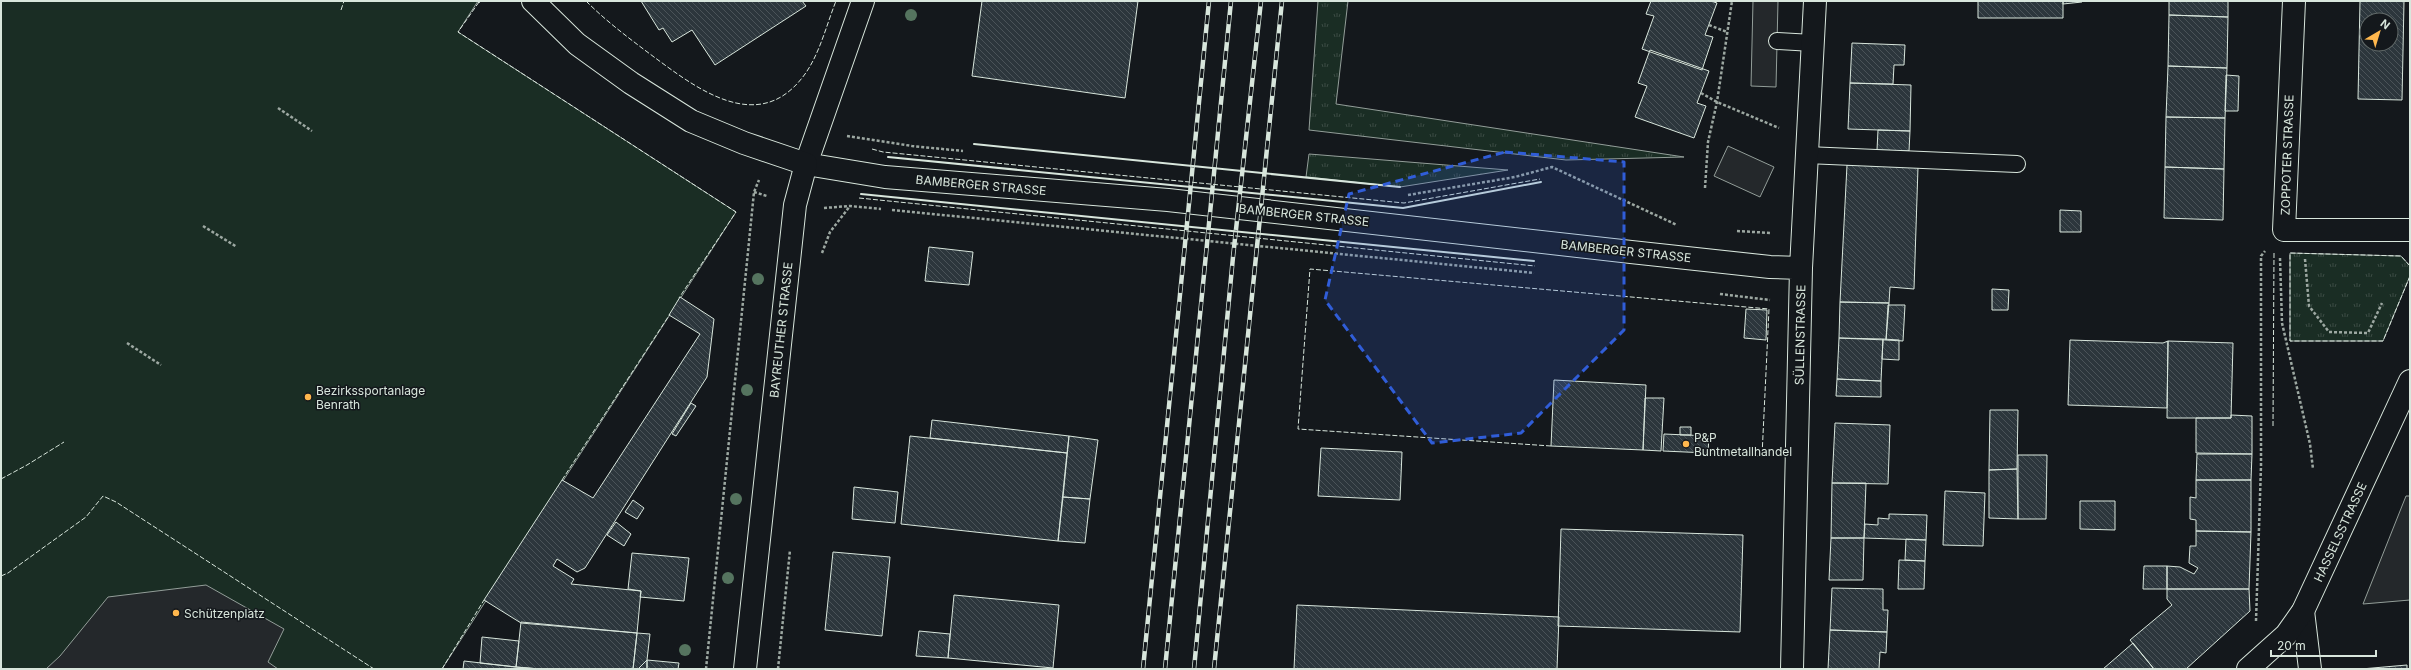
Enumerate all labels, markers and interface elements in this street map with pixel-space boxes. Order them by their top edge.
north arrow [2359,12,2399,52]
text: N [2378,16,2393,32]
street label: ZOPPOTER STRASSE [2277,94,2297,216]
street label: BAMBERGER STRASSE [915,172,1047,198]
street label: BAMBERGER STRASSE [1238,201,1370,229]
street label: BAMBERGER STRASSE [1560,237,1692,265]
street label: BAYREUTHER STRASSE [766,261,796,399]
street label: SÜLLENSTRASSE [1792,285,1808,385]
place label: Bezirkssportanlage Benrath [316,383,425,412]
marker: Bezirkssportanlage Benrath [303,392,313,402]
place label: P&P Buntmetallhandel [1694,430,1792,459]
marker: P&P Buntmetallhandel [1681,439,1691,449]
street label: HASSELSSTRASSE [2310,480,2370,584]
place label: Schützenplatz [184,606,265,621]
marker: Schützenplatz [171,608,181,618]
scale bar [2271,632,2376,658]
text: 20 m [2277,638,2306,653]

